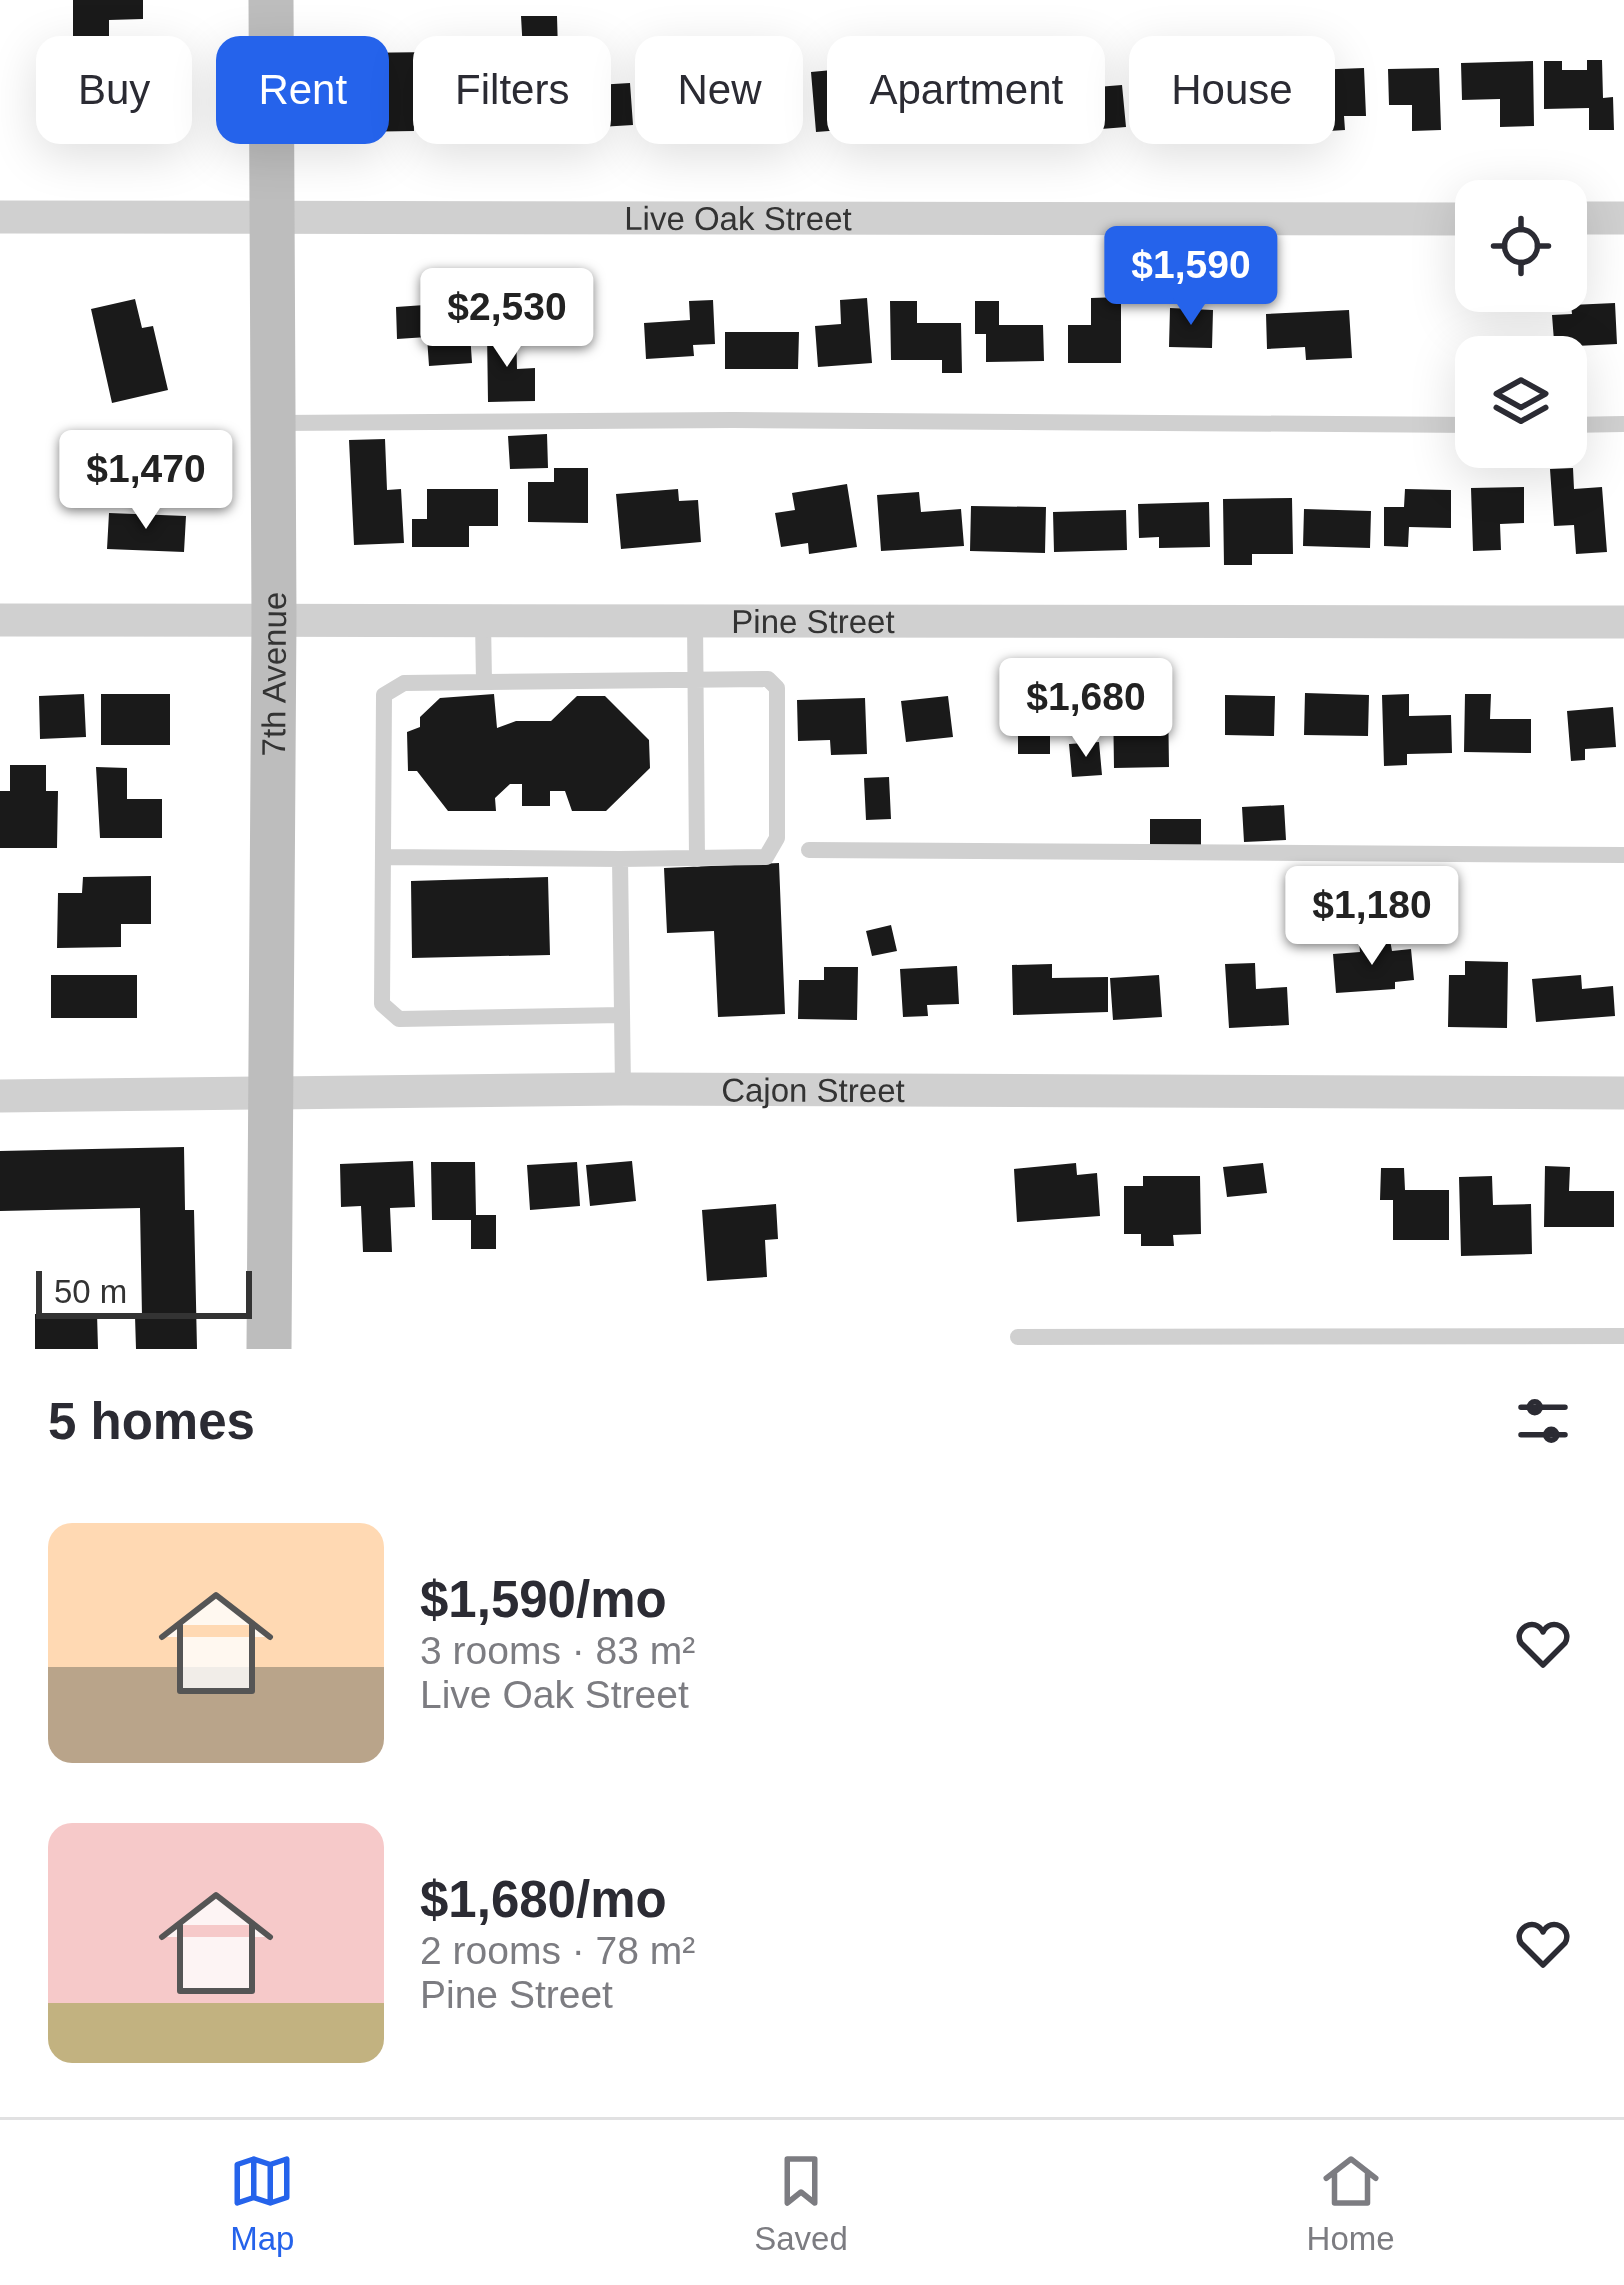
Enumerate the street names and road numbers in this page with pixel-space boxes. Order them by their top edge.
street label: Live Oak Street [624,199,852,237]
street label: 7th Avenue [255,592,293,756]
street label: Pine Street [731,602,895,640]
street label: Cajon Street [721,1071,905,1109]

